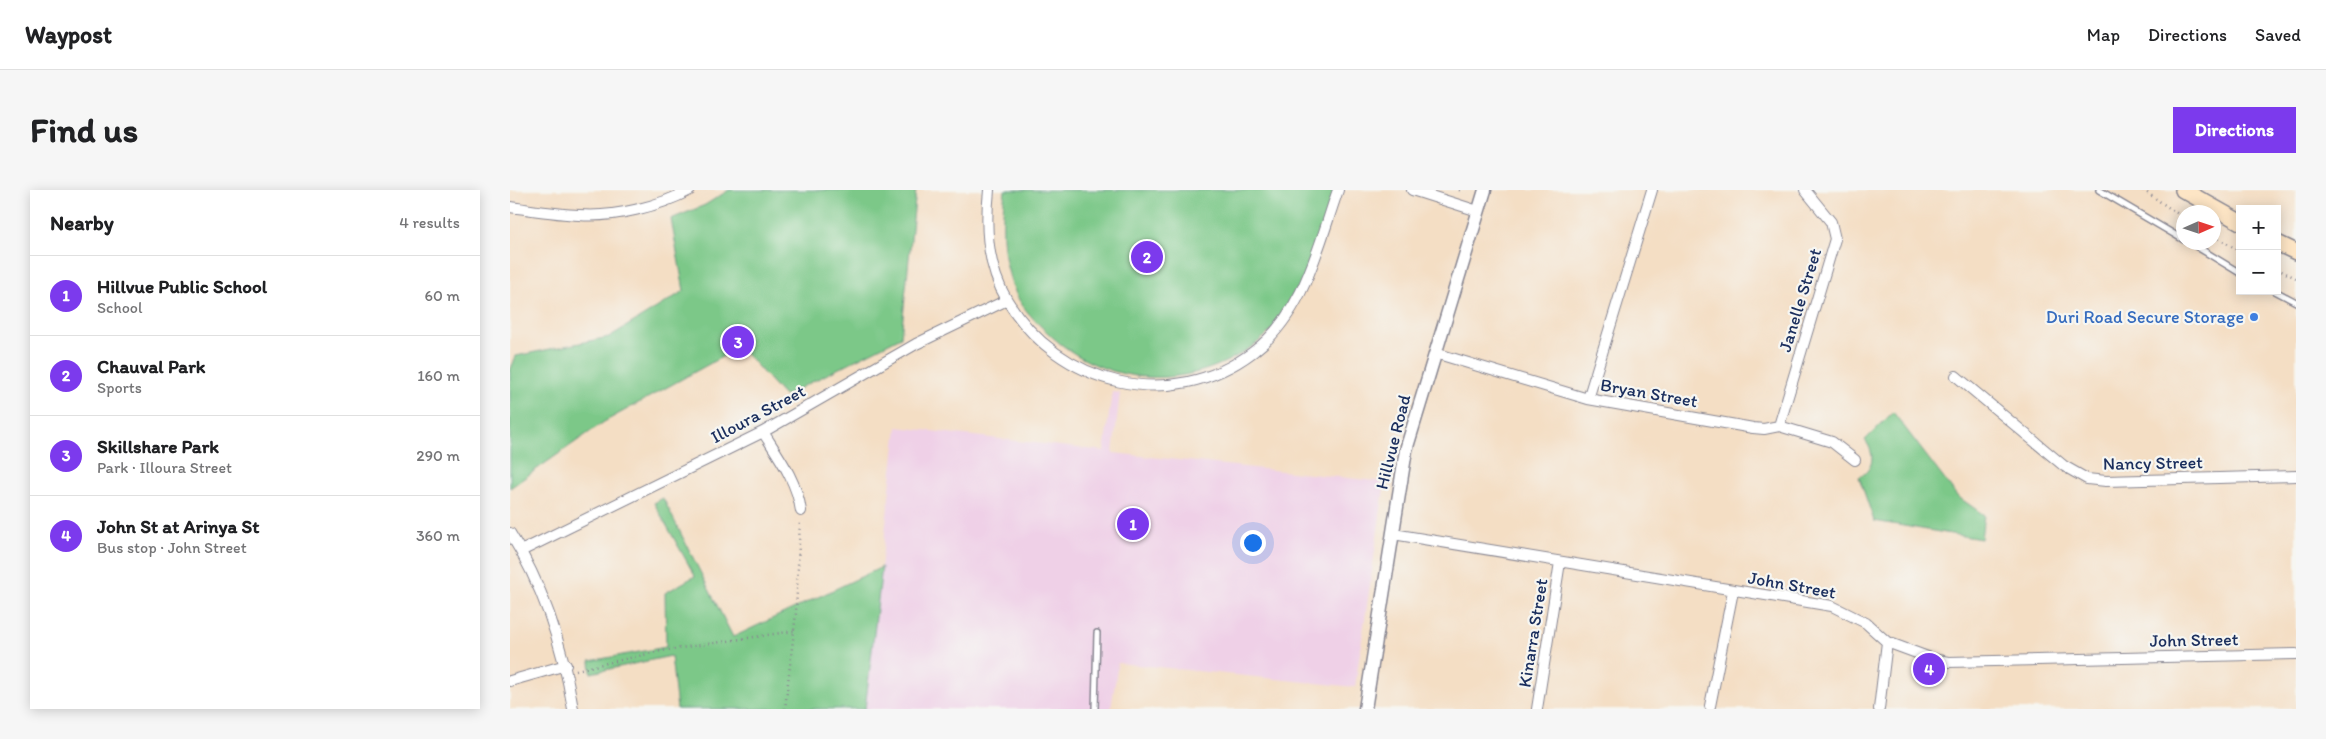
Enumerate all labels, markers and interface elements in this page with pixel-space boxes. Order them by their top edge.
text: Waypost [25,20,112,49]
text: Map [2087,24,2120,46]
text: Directions [2148,24,2227,46]
text: Saved [2255,24,2301,46]
button: Directions [2173,107,2296,153]
text: Find us [30,109,138,151]
north arrow [2176,205,2221,250]
map controls [2236,205,2281,295]
button: + [2236,205,2281,250]
text: Nearby [50,210,114,235]
text: 4 results [399,213,460,232]
pin: 2 [1131,238,1163,276]
street label: Janelle Street [1774,245,1826,354]
button: − [2236,250,2281,295]
text: Hillvue Public School [97,275,267,298]
text: 1 [62,286,70,305]
text: 60 m [425,286,460,305]
text: School [97,298,143,317]
place label: Duri Road Secure Storage [2046,306,2244,328]
marker: Duri Road Secure Storage [2248,311,2260,323]
pin: 3 [722,323,754,361]
text: Chauval Park [97,355,205,378]
text: 2 [62,366,70,385]
text: 160 m [417,366,460,385]
street label: Bryan Street [1599,374,1700,412]
text: Sports [97,378,142,397]
street label: Illoura Street [707,380,809,448]
street label: Hillvue Road [1371,392,1415,492]
text: Skillshare Park [97,435,219,458]
text: 3 [62,446,70,465]
text: 290 m [416,446,460,465]
street label: Nancy Street [2103,451,2203,475]
text: Park · Illoura Street [97,458,232,477]
pin: 1 [1117,505,1149,543]
text: John St at Arinya St [97,515,259,538]
text: 4 [61,526,71,545]
text: 360 m [416,526,460,545]
your location [1240,530,1266,556]
text: Bus stop · John Street [97,538,247,557]
street label: John Street [1746,566,1838,604]
street label: Kinarra Street [1514,577,1553,689]
street label: John Street [2149,628,2239,652]
pin: 4 [1913,650,1945,688]

